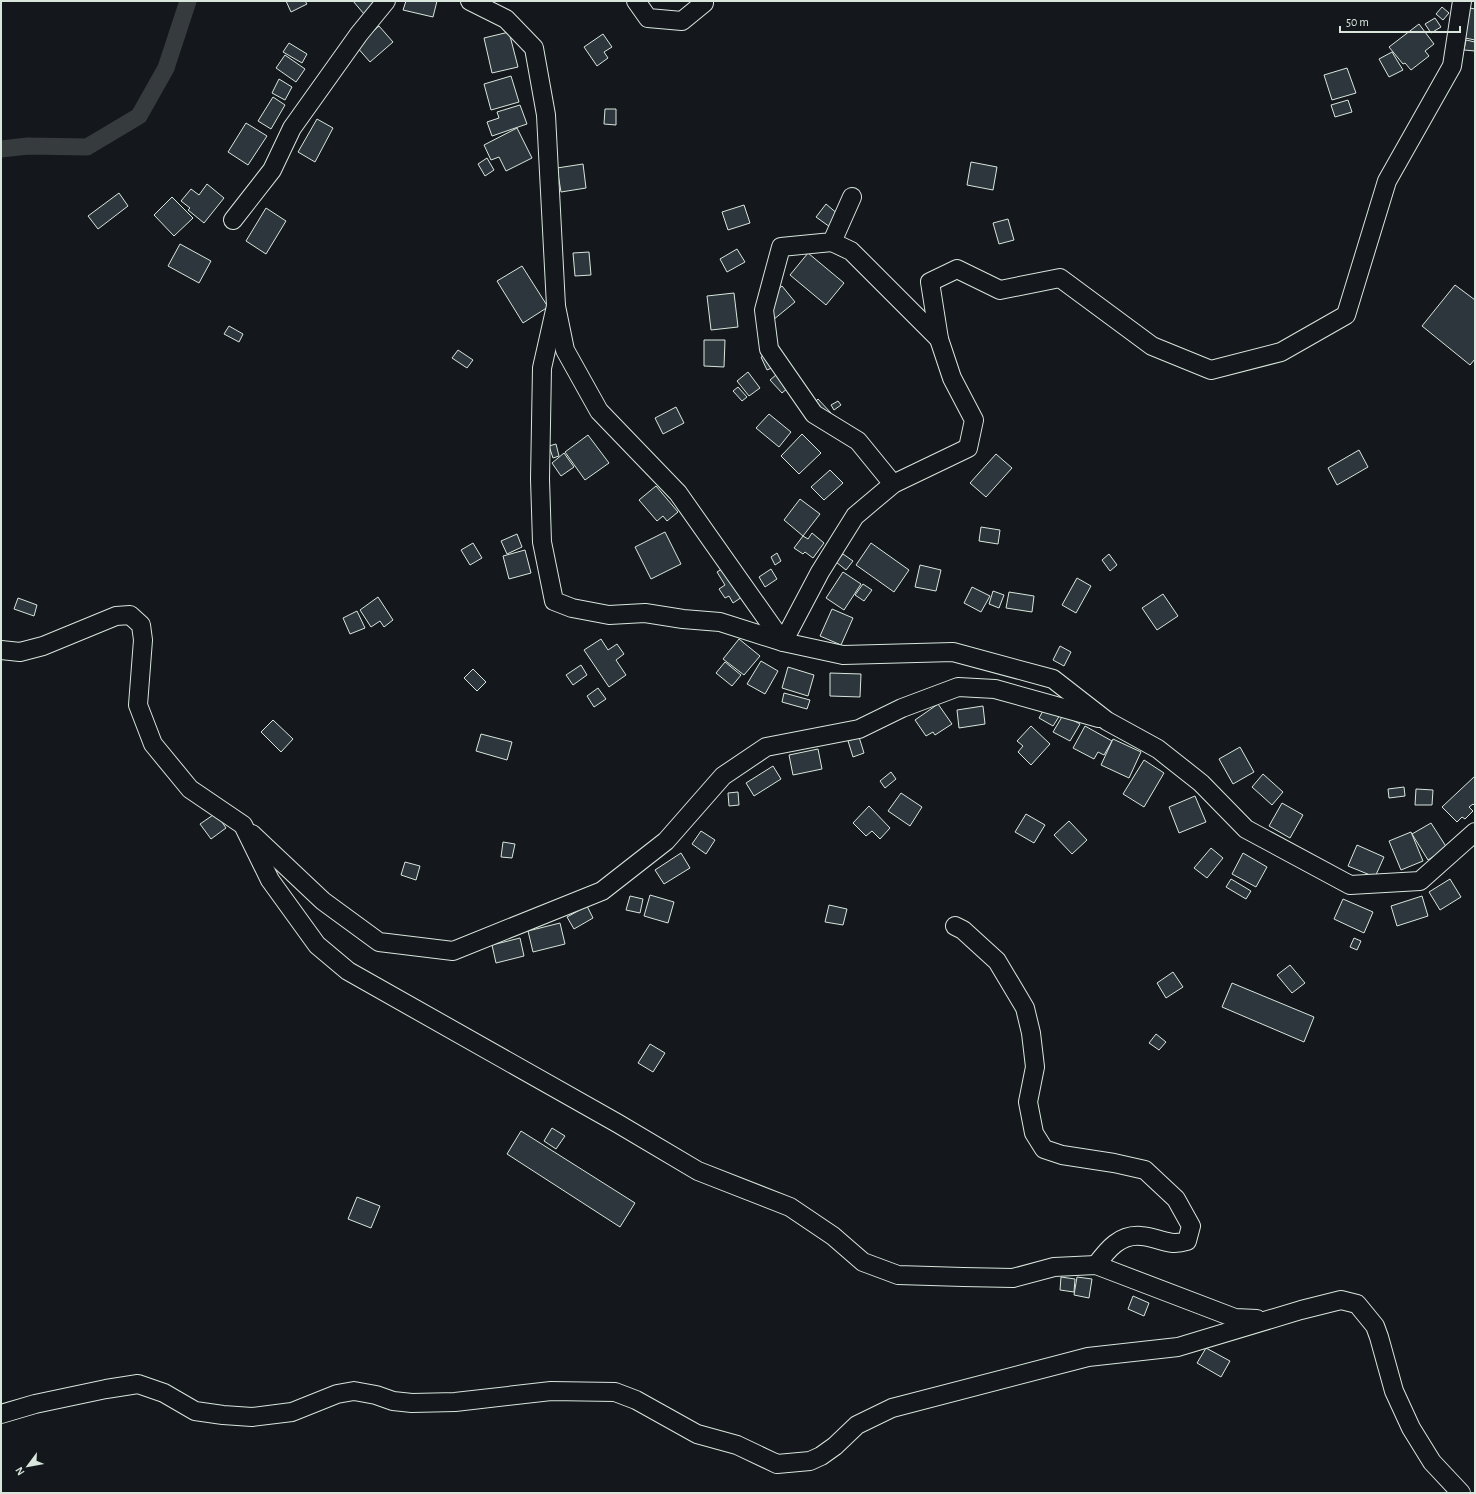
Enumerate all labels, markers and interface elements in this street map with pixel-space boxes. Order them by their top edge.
scale bar [1340,8,1460,34]
text: 50 m [1346,16,1369,28]
north arrow [8,1446,48,1486]
text: N [13,1465,27,1477]

